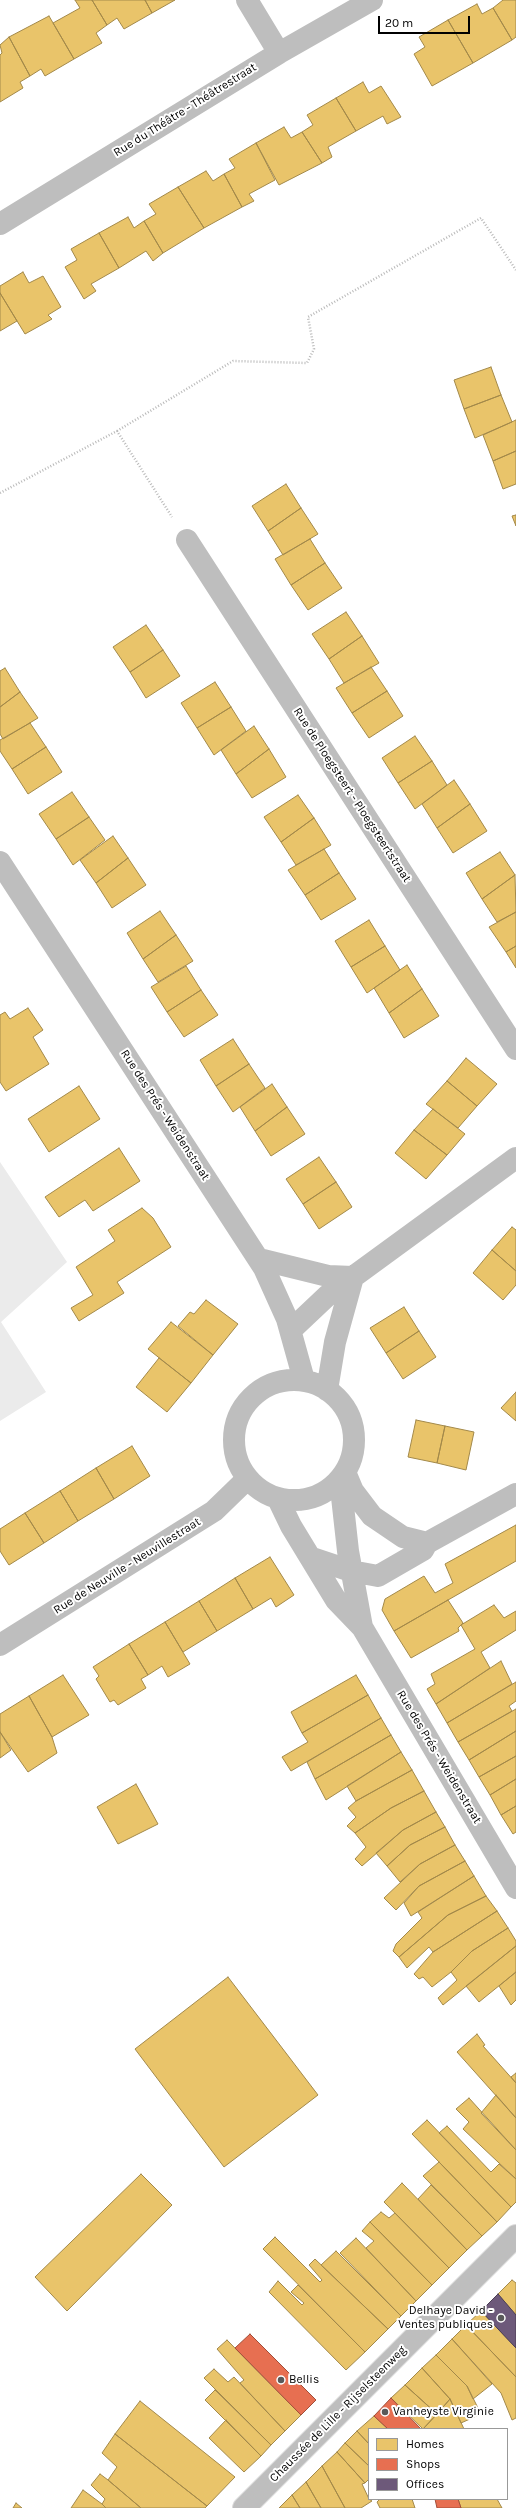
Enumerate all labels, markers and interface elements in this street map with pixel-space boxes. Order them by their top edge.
scale bar [380,8,472,34]
text: 20 m [385,16,413,30]
street label: Rue du Théâtre - Théâtrestraat [111,60,259,160]
street label: Rue de Ploegsteert - Ploegsteertstraat [290,705,414,885]
street label: Rue des Prés - Weidenstraat [117,1047,213,1183]
street label: Rue de Neuville - Neuvillestraat [51,1515,203,1617]
street label: Rue des Prés - Weidenstraat [393,1688,485,1826]
place label: Delhaye David - Ventes publiques [398,2304,493,2332]
marker: Delhaye David - Ventes publiques [496,2313,506,2323]
street label: Chaussée de Lille - Rijselsteenweg [267,2343,409,2485]
place label: Bellis [289,2373,319,2387]
marker: Bellis [276,2375,286,2385]
place label: Vanheyste Virginie [393,2405,494,2419]
marker: Vanheyste Virginie [380,2407,390,2417]
legend [368,2428,508,2500]
text: Homes [406,2437,444,2451]
text: Shops [406,2457,440,2471]
text: Offices [406,2477,444,2491]

